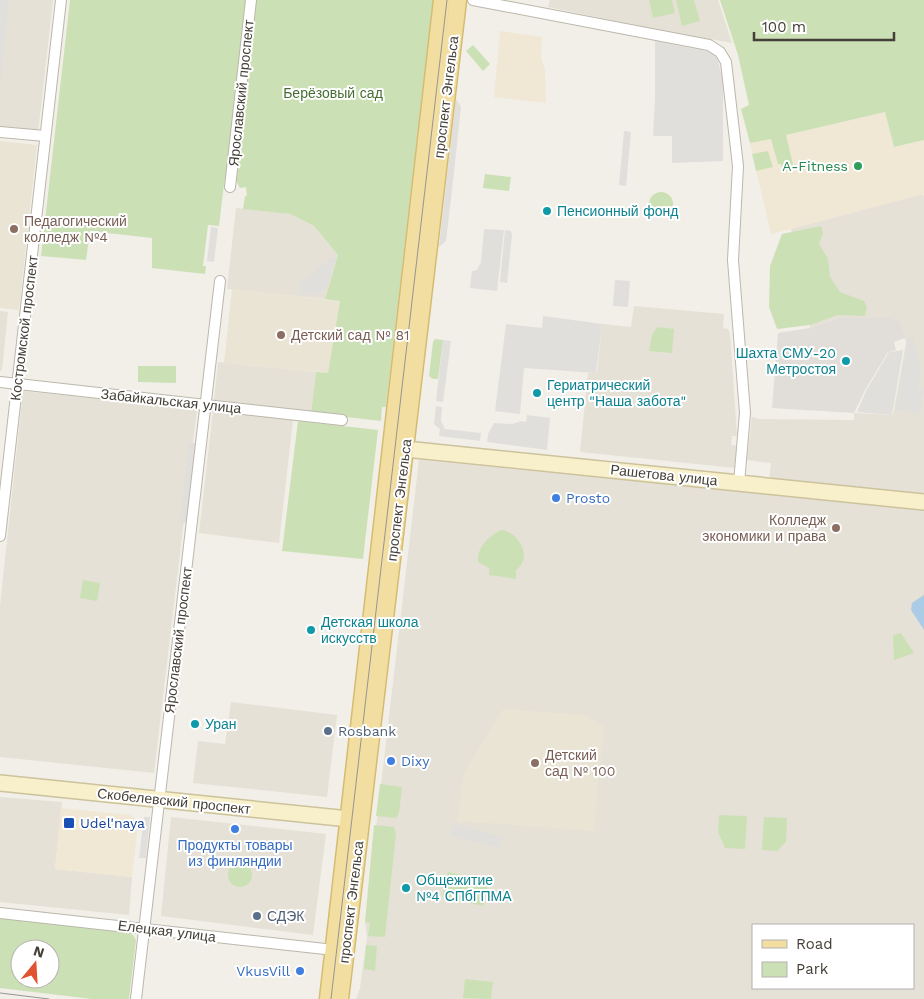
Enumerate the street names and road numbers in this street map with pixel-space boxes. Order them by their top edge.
street label: Ярославский проспект [225,18,257,167]
street label: проспект Энгельса [431,35,461,159]
street label: Костромской проспект [7,254,41,402]
street label: Забайкальская улица [100,386,242,416]
street label: проспект Энгельса [384,438,414,562]
street label: Рашетова улица [610,461,719,489]
street label: Ярославский проспект [161,565,195,714]
street label: Скобелевский проспект [96,785,252,817]
street label: проспект Энгельса [336,840,366,964]
street label: Елецкая улица [117,917,217,945]

